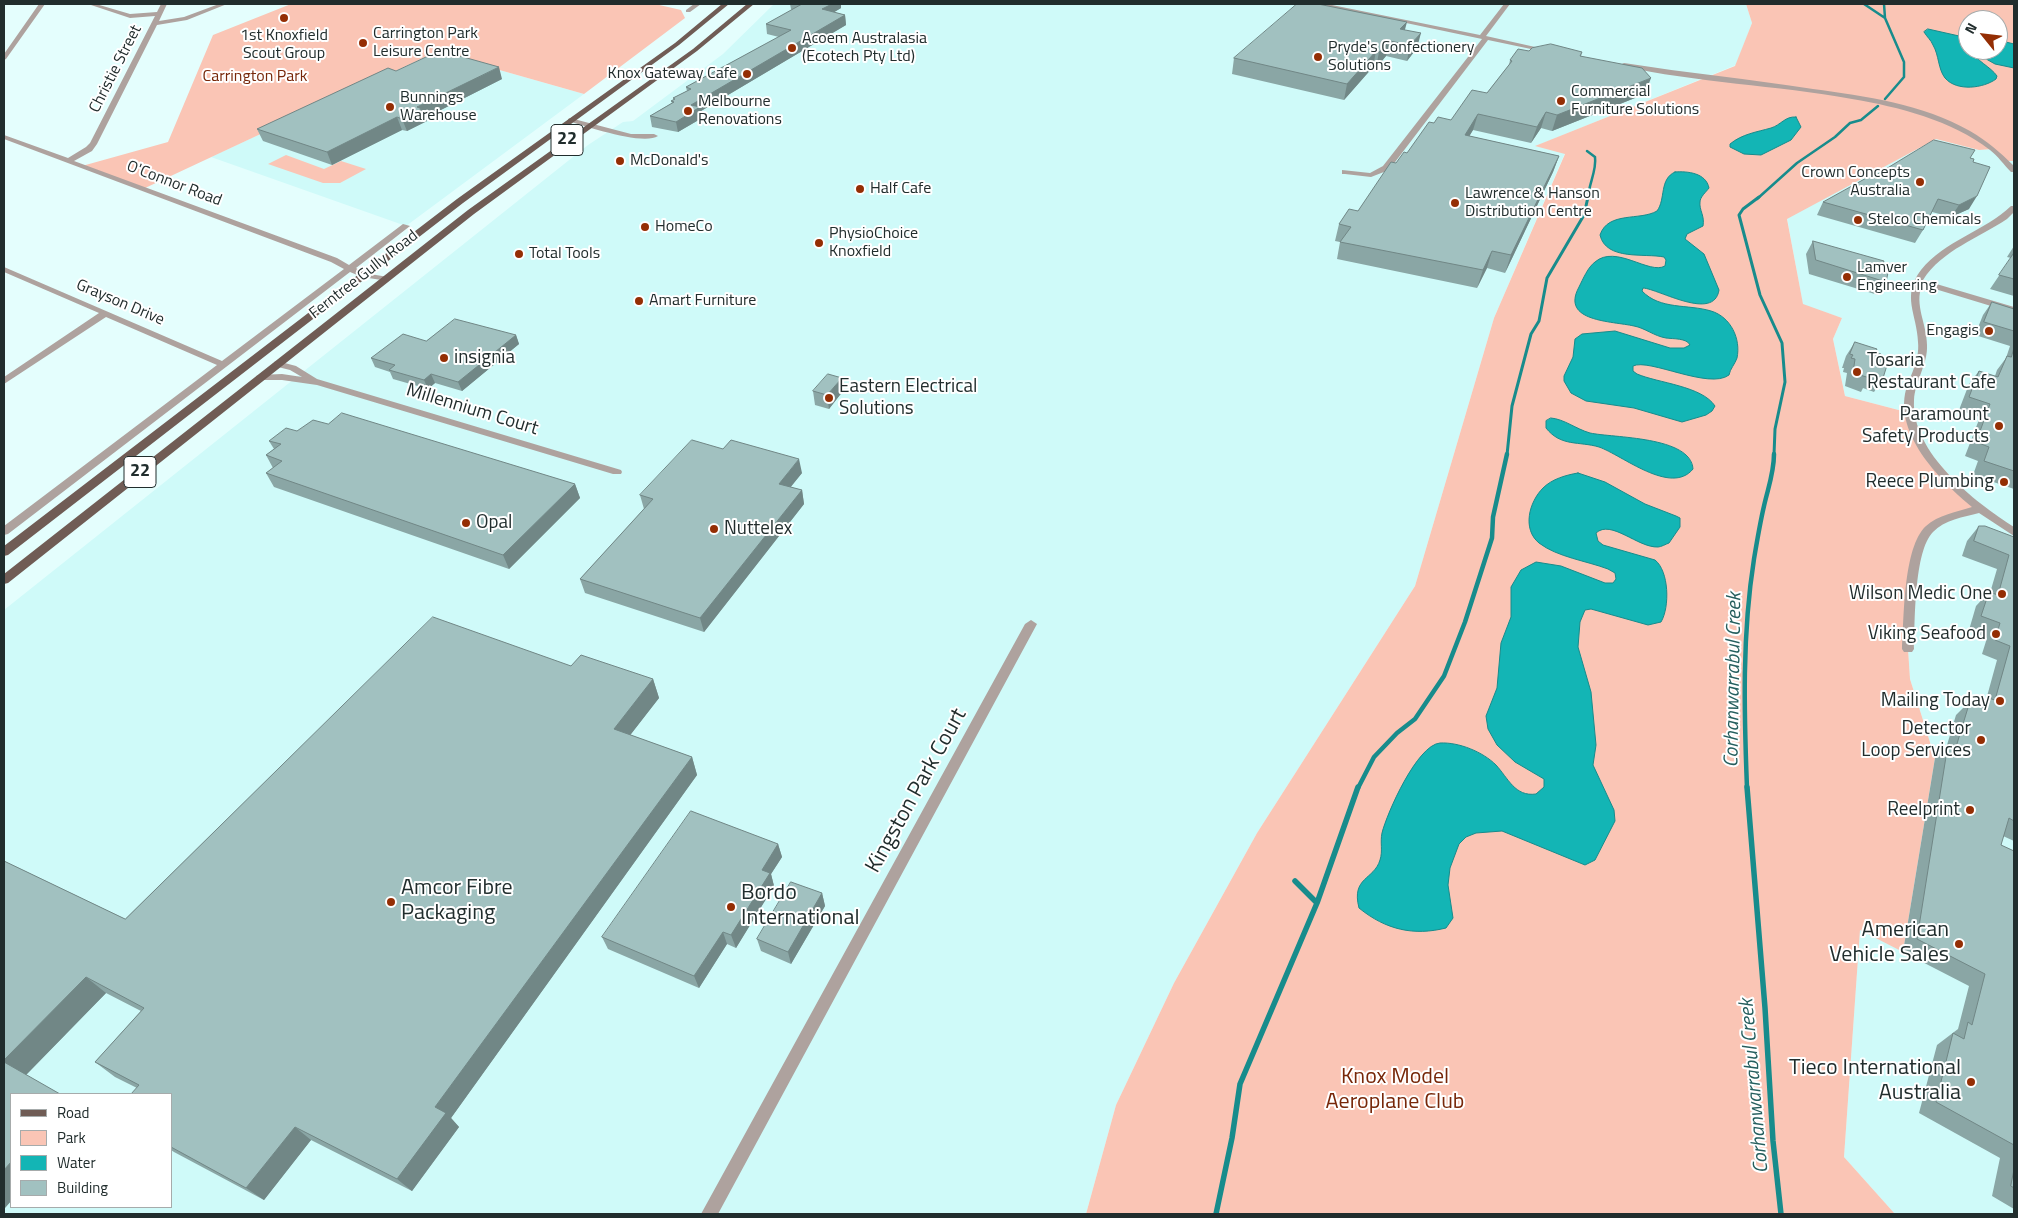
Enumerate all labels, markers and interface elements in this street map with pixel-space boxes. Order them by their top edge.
north arrow [1958,10,2008,60]
marker: 1st Knoxfield Scout Group [278,12,290,24]
text: N [1959,19,1982,37]
street label: Christie Street [86,22,146,116]
place label: Carrington Park Leisure Centre [373,24,478,62]
place label: 1st Knoxfield Scout Group [240,26,328,64]
place label: Acoem Australasia (Ecotech Pty Ltd) [802,29,927,67]
marker: Carrington Park Leisure Centre [357,37,369,49]
place label: Pryde's Confectionery Solutions [1328,38,1474,76]
marker: Acoem Australasia (Ecotech Pty Ltd) [786,42,798,54]
marker: Pryde's Confectionery Solutions [1312,51,1324,63]
place label: Knox Gateway Cafe [608,64,737,84]
park label: Carrington Park [203,67,307,87]
marker: Knox Gateway Cafe [741,68,753,80]
place label: Commercial Furniture Solutions [1571,82,1699,120]
place label: Bunnings Warehouse [400,88,476,126]
place label: Melbourne Renovations [698,92,782,130]
marker: Commercial Furniture Solutions [1555,95,1567,107]
marker: Bunnings Warehouse [384,101,396,113]
marker: Melbourne Renovations [682,105,694,117]
road number: 22 [551,124,583,156]
place label: McDonald's [630,151,709,171]
marker: McDonald's [614,155,626,167]
street label: O'Connor Road [124,157,224,211]
place label: Crown Concepts Australia [1801,163,1910,201]
marker: Crown Concepts Australia [1914,176,1926,188]
place label: Half Cafe [870,179,931,199]
marker: Half Cafe [854,183,866,195]
place label: Lawrence & Hanson Distribution Centre [1465,184,1600,222]
marker: Lawrence & Hanson Distribution Centre [1449,197,1461,209]
place label: Stelco Chemicals [1868,210,1981,230]
marker: Stelco Chemicals [1852,214,1864,226]
place label: HomeCo [655,217,713,237]
marker: HomeCo [639,221,651,233]
place label: PhysioChoice Knoxfield [829,224,918,262]
street label: Ferntree Gully Road [306,227,422,323]
marker: PhysioChoice Knoxfield [813,237,825,249]
place label: Total Tools [529,244,600,264]
marker: Total Tools [513,248,525,260]
place label: Lamver Engineering [1857,258,1937,296]
marker: Lamver Engineering [1841,271,1853,283]
street label: Grayson Drive [73,276,167,330]
place label: Amart Furniture [649,291,756,311]
marker: Amart Furniture [633,295,645,307]
place label: Engagis [1926,321,1979,341]
marker: Engagis [1983,325,1995,337]
place label: insignia [454,347,515,369]
place label: Tosaria Restaurant Cafe [1867,350,1996,394]
marker: insignia [438,352,450,364]
marker: Tosaria Restaurant Cafe [1851,366,1863,378]
place label: Eastern Electrical Solutions [839,376,977,420]
street label: Millennium Court [403,379,541,441]
marker: Eastern Electrical Solutions [823,392,835,404]
place label: Paramount Safety Products [1862,404,1989,448]
marker: Paramount Safety Products [1993,420,2005,432]
road number: 22 [124,457,156,488]
place label: Reece Plumbing [1866,471,1994,493]
marker: Reece Plumbing [1998,476,2010,488]
place label: Opal [476,512,512,534]
marker: Opal [460,517,472,529]
place label: Nuttelex [724,518,792,540]
marker: Nuttelex [708,523,720,535]
place label: Wilson Medic One [1849,583,1992,605]
marker: Wilson Medic One [1996,588,2008,600]
water label: Corhanwarrabul Creek [1720,592,1748,768]
place label: Viking Seafood [1868,623,1986,645]
marker: Viking Seafood [1990,628,2002,640]
place label: Mailing Today [1881,690,1990,712]
marker: Mailing Today [1994,695,2006,707]
street label: Kingston Park Court [861,704,973,878]
place label: Detector Loop Services [1861,718,1971,762]
marker: Detector Loop Services [1975,734,1987,746]
place label: Reelprint [1887,799,1960,821]
marker: Reelprint [1964,804,1976,816]
place label: Amcor Fibre Packaging [401,876,512,928]
place label: Bordo International [741,881,860,932]
marker: Amcor Fibre Packaging [385,896,397,908]
marker: Bordo International [725,901,737,913]
place label: American Vehicle Sales [1829,918,1949,969]
marker: American Vehicle Sales [1953,938,1965,950]
water label: Corhanwarrabul Creek [1735,998,1775,1174]
place label: Tieco International Australia [1789,1056,1961,1108]
park label: Knox Model Aeroplane Club [1326,1065,1464,1116]
marker: Tieco International Australia [1965,1076,1977,1088]
legend [10,1093,172,1208]
text: Road [57,1101,89,1124]
text: Park [57,1126,86,1149]
text: Water [57,1151,96,1174]
text: Building [57,1176,108,1199]

